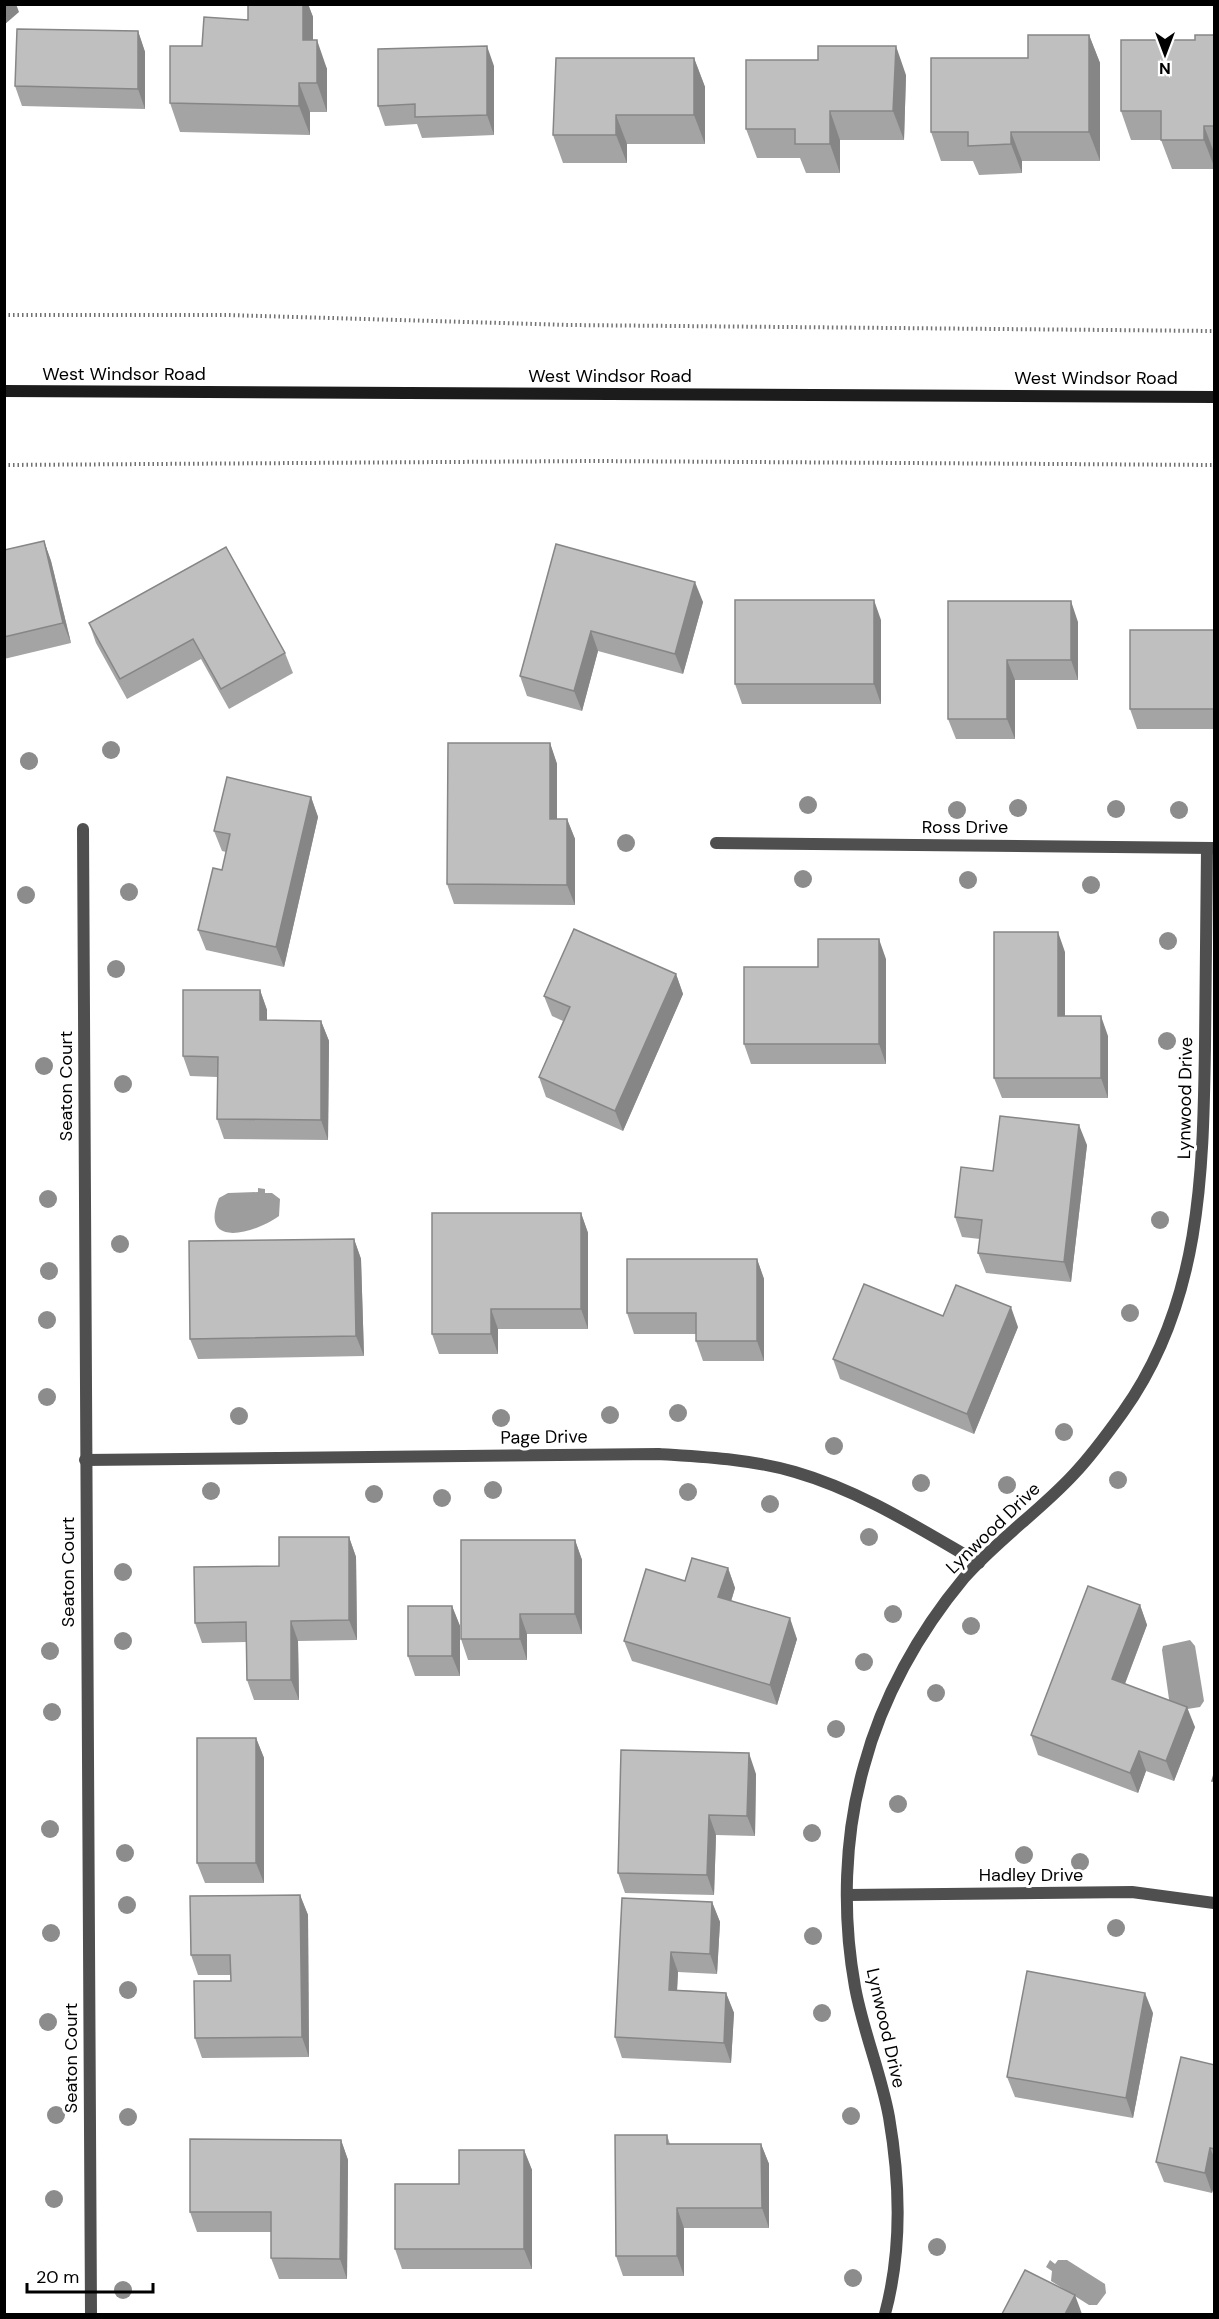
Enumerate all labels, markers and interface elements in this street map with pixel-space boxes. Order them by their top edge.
north arrow [1135,24,1195,84]
text: N [1159,58,1171,79]
street label: West Windsor Road [42,362,206,386]
street label: West Windsor Road [528,364,692,388]
street label: West Windsor Road [1014,366,1178,390]
street label: Ross Drive [922,815,1008,839]
street label: Seaton Court [54,1031,78,1141]
street label: Lynwood Drive [1172,1037,1198,1159]
street label: Page Drive [500,1424,588,1450]
street label: Lynwood Drive [941,1477,1045,1579]
street label: Seaton Court [56,1517,80,1627]
street label: Hadley Drive [979,1863,1083,1887]
street label: Lynwood Drive [861,1966,911,2090]
street label: Seaton Court [59,2003,83,2113]
scale bar [27,2256,153,2294]
text: 20 m [36,2265,79,2289]

